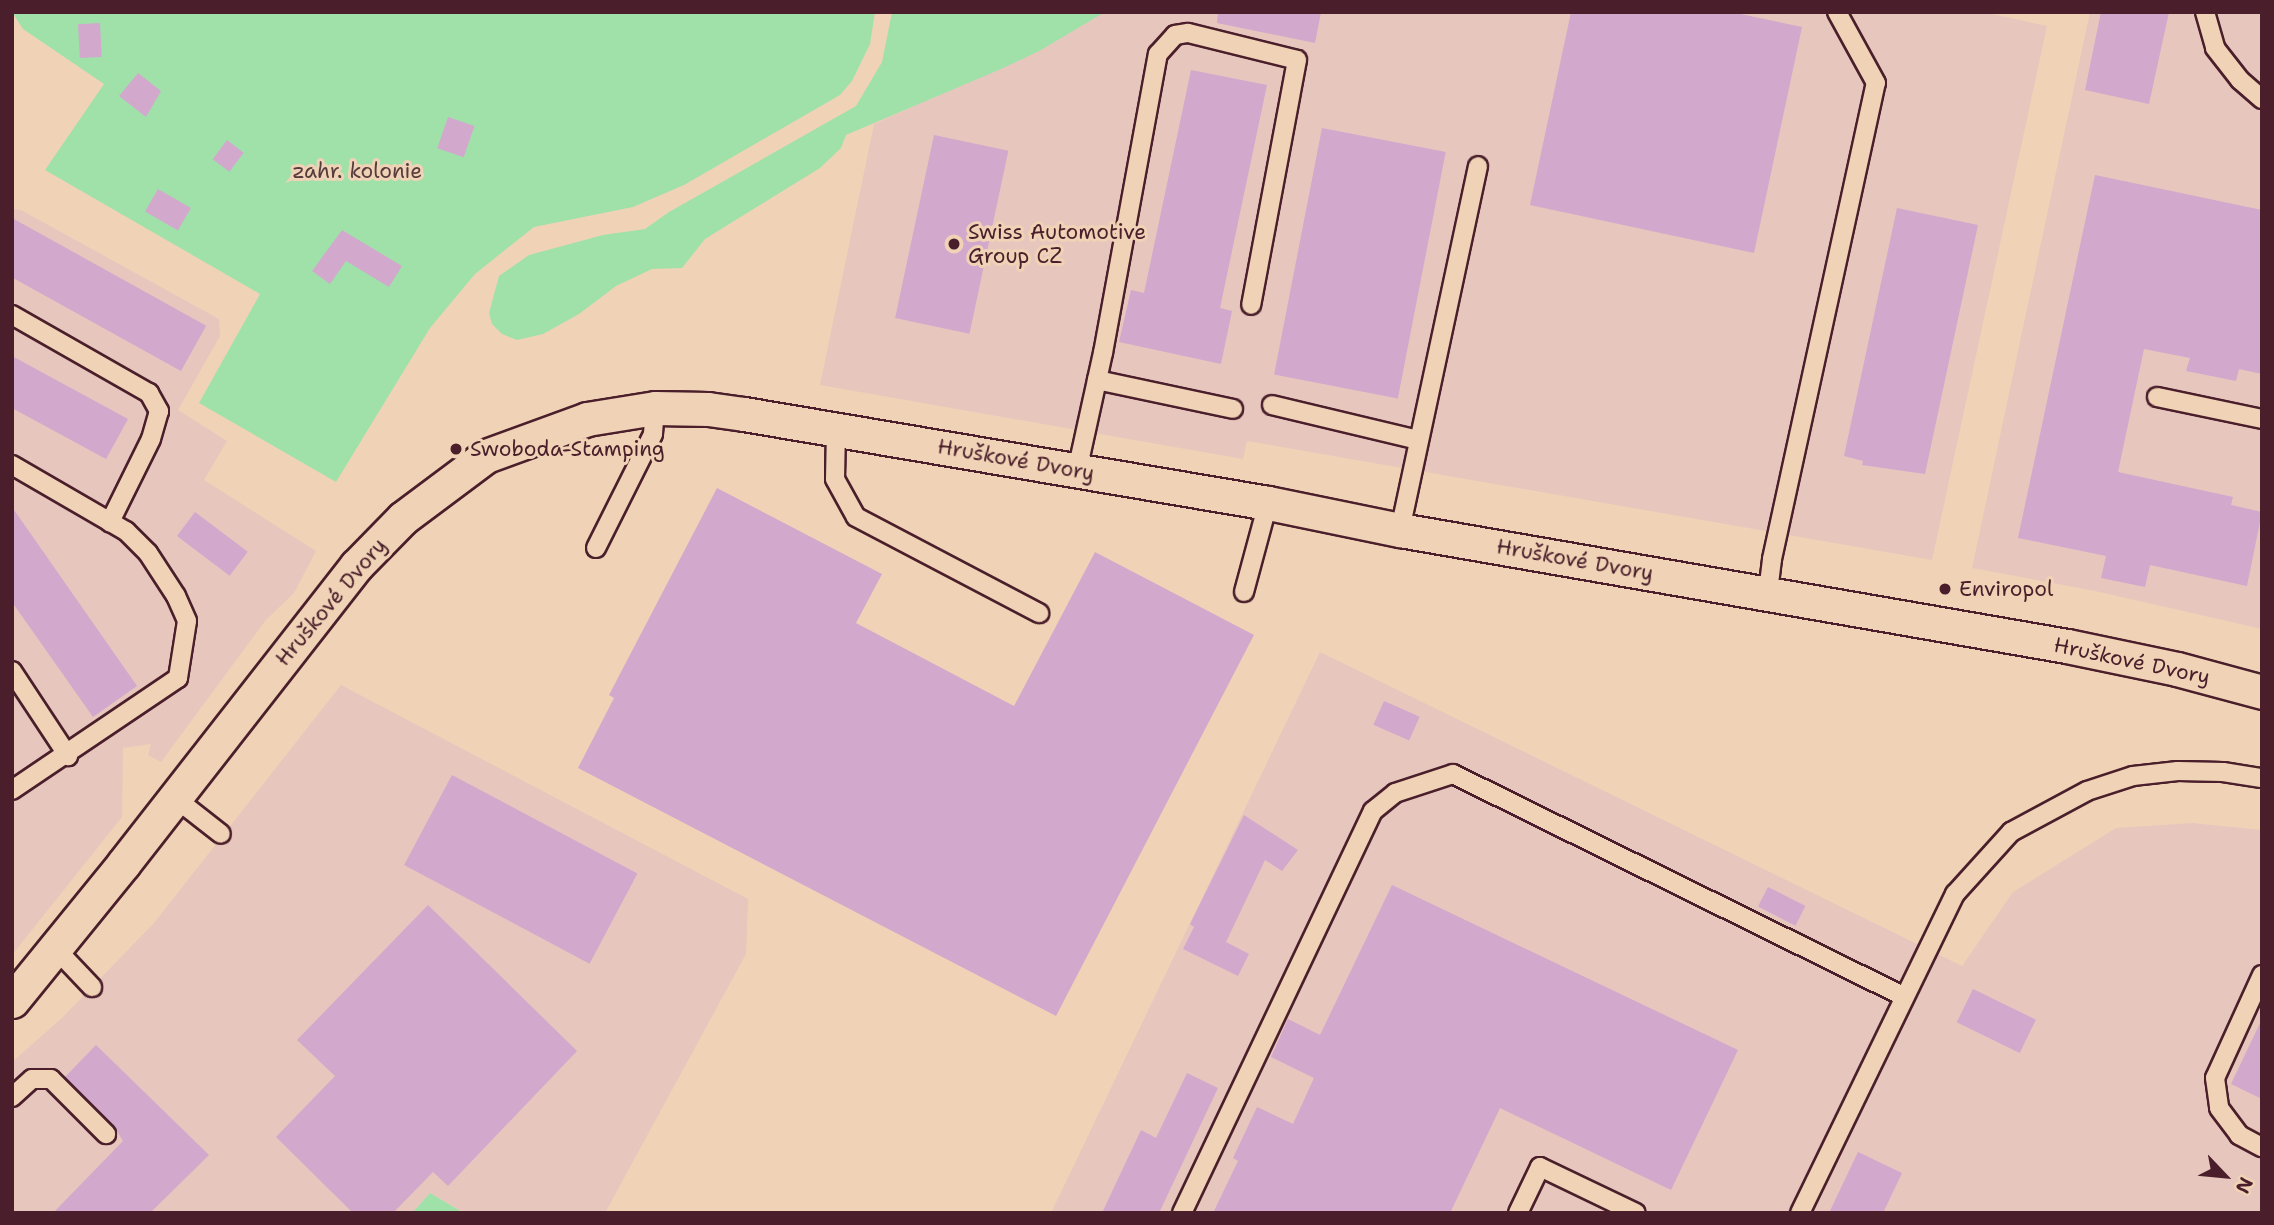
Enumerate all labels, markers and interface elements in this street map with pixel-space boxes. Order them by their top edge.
park label: zahr. kolonie [292,158,422,184]
place label: Swiss Automotive Group CZ [968,219,1146,269]
marker: Swiss Automotive Group CZ [946,236,962,252]
street label: Hruškové Dvory [936,434,1096,486]
place label: Swoboda-Stamping [470,436,665,462]
marker: Swoboda-Stamping [448,441,464,457]
street label: Hruškové Dvory [270,533,392,671]
street label: Hruškové Dvory [1495,534,1655,586]
place label: Enviropol [1959,576,2053,602]
marker: Enviropol [1937,581,1953,597]
street label: Hruškové Dvory [2052,632,2212,690]
north arrow [2190,1141,2260,1211]
text: N [2230,1173,2259,1198]

